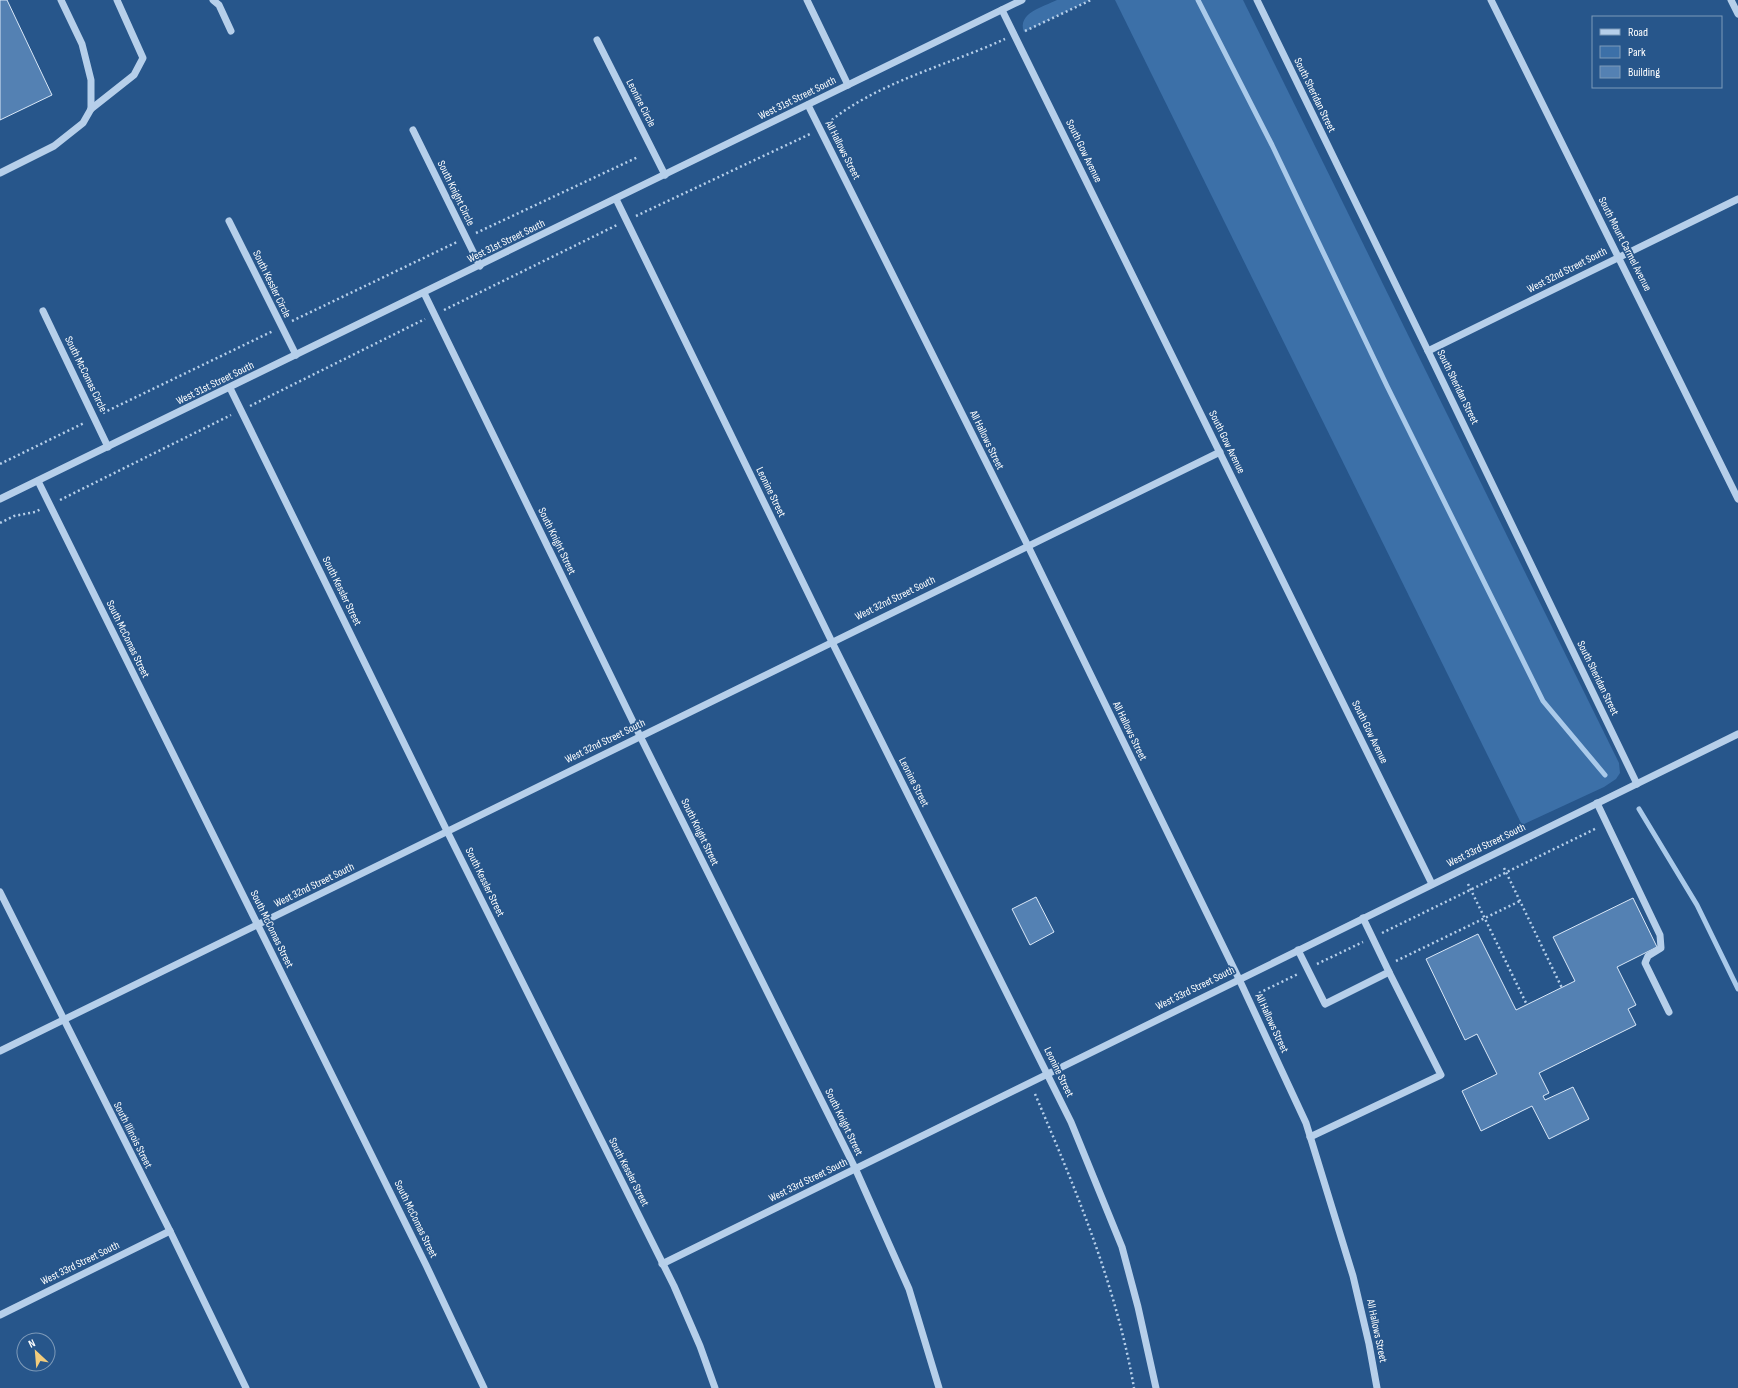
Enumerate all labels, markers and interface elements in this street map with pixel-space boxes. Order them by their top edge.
legend [1592,16,1722,88]
text: Road [1628,25,1648,40]
text: Park [1628,45,1646,60]
street label: South Sheridan Street [1291,56,1339,135]
text: Building [1628,65,1660,80]
street label: West 31st Street South [756,73,838,122]
street label: Leonine Circle [623,77,659,129]
street label: South Gow Avenue [1063,117,1105,185]
street label: All Hallows Street [822,118,864,182]
street label: South Knight Circle [435,158,477,228]
street label: South Mount Carmel Avenue [1596,195,1654,293]
street label: West 31st Street South [465,216,547,265]
street label: West 32nd Street South [1525,244,1609,296]
street label: South Kessler Circle [250,248,294,320]
street label: South McComas Circle [62,334,110,414]
street label: South Sheridan Street [1434,348,1482,427]
street label: West 31st Street South [174,358,256,407]
street label: All Hallows Street [967,407,1007,472]
street label: South Gow Avenue [1206,408,1248,476]
street label: Leonine Street [753,465,789,520]
street label: South Knight Street [535,505,579,577]
street label: South Kessler Street [320,554,365,628]
street label: West 32nd Street South [853,573,937,623]
street label: South McComas Street [104,598,153,680]
street label: South Sheridan Street [1574,639,1622,718]
street label: All Hallows Street [1110,698,1150,763]
street label: South Gow Avenue [1349,698,1391,766]
street label: West 32nd Street South [563,716,647,766]
street label: Leonine Street [896,755,932,809]
street label: South Knight Street [678,796,722,868]
street label: West 33rd Street South [1445,820,1528,870]
street label: South Kessler Street [463,845,508,919]
street label: West 32nd Street South [272,860,356,910]
street label: South McComas Street [248,888,297,970]
street label: West 33rd Street South [1154,963,1237,1013]
street label: All Hallows Street [1252,990,1292,1055]
street label: Leonine Street [1041,1045,1077,1100]
street label: South Knight Street [822,1086,866,1158]
street label: South Illinois Street [111,1100,156,1171]
street label: South Kessler Street [606,1136,652,1209]
street label: West 33rd Street South [767,1155,850,1205]
street label: South McComas Street [392,1178,441,1260]
street label: West 33rd Street South [39,1238,122,1288]
street label: All Hallows Street [1364,1297,1390,1364]
north arrow [16,1332,56,1372]
text: N [26,1336,37,1351]

